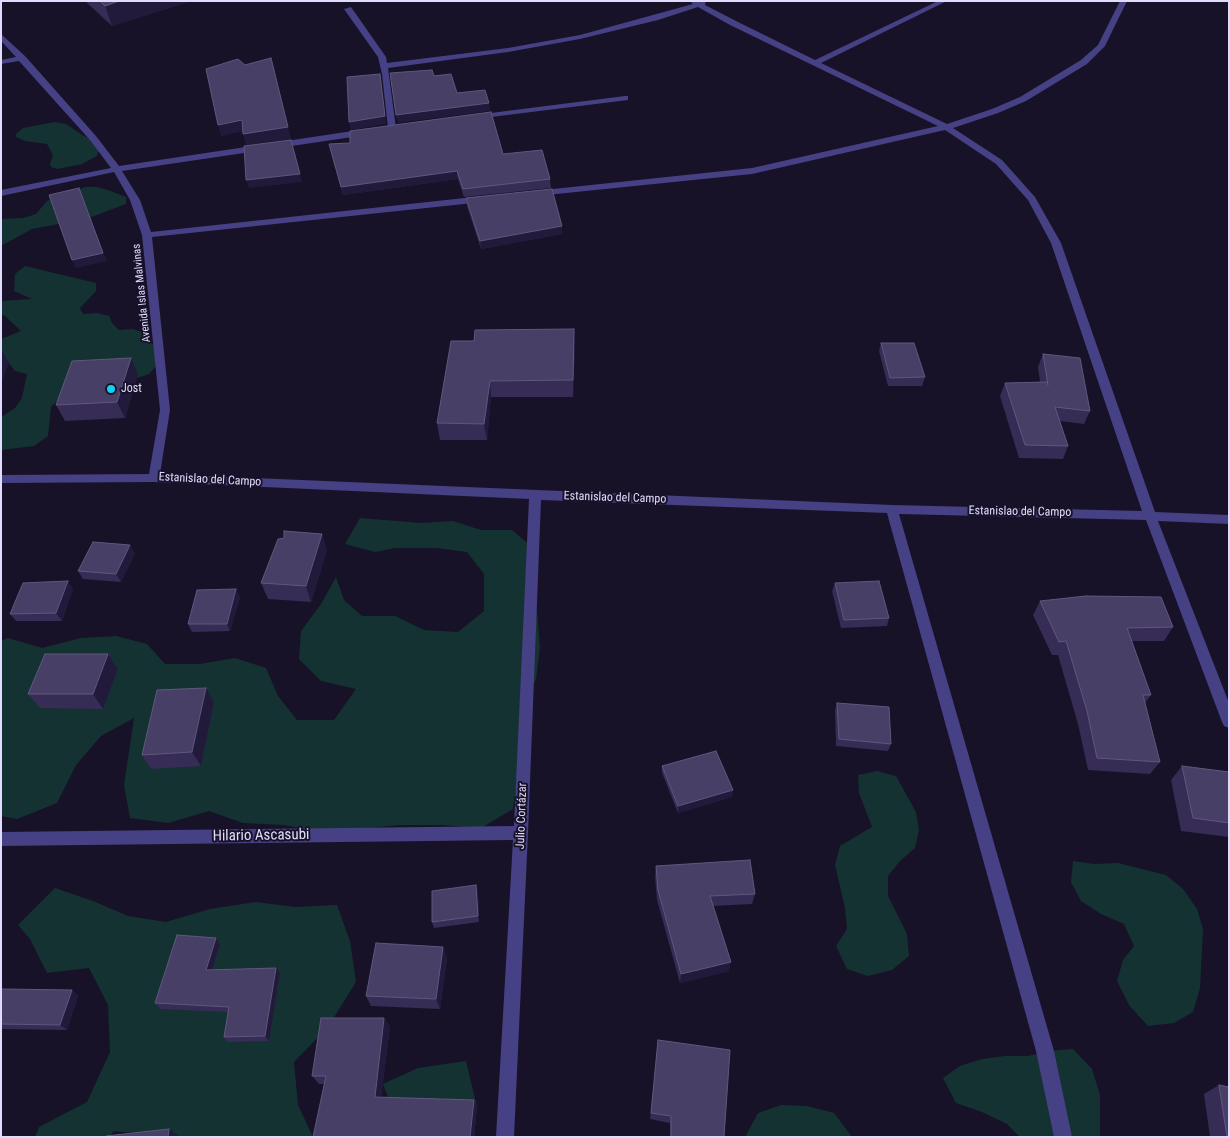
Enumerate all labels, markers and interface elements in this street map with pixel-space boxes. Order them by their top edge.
street label: Avenida Islas Malvinas [130,243,154,343]
place label: Jost [121,382,142,396]
marker: Jost [105,383,117,395]
street label: Estanislao del Campo [158,470,262,490]
street label: Estanislao del Campo [563,489,667,507]
street label: Estanislao del Campo [969,504,1071,520]
street label: Julio Cortázar [514,782,530,850]
street label: Hilario Ascasubi [212,826,310,846]

